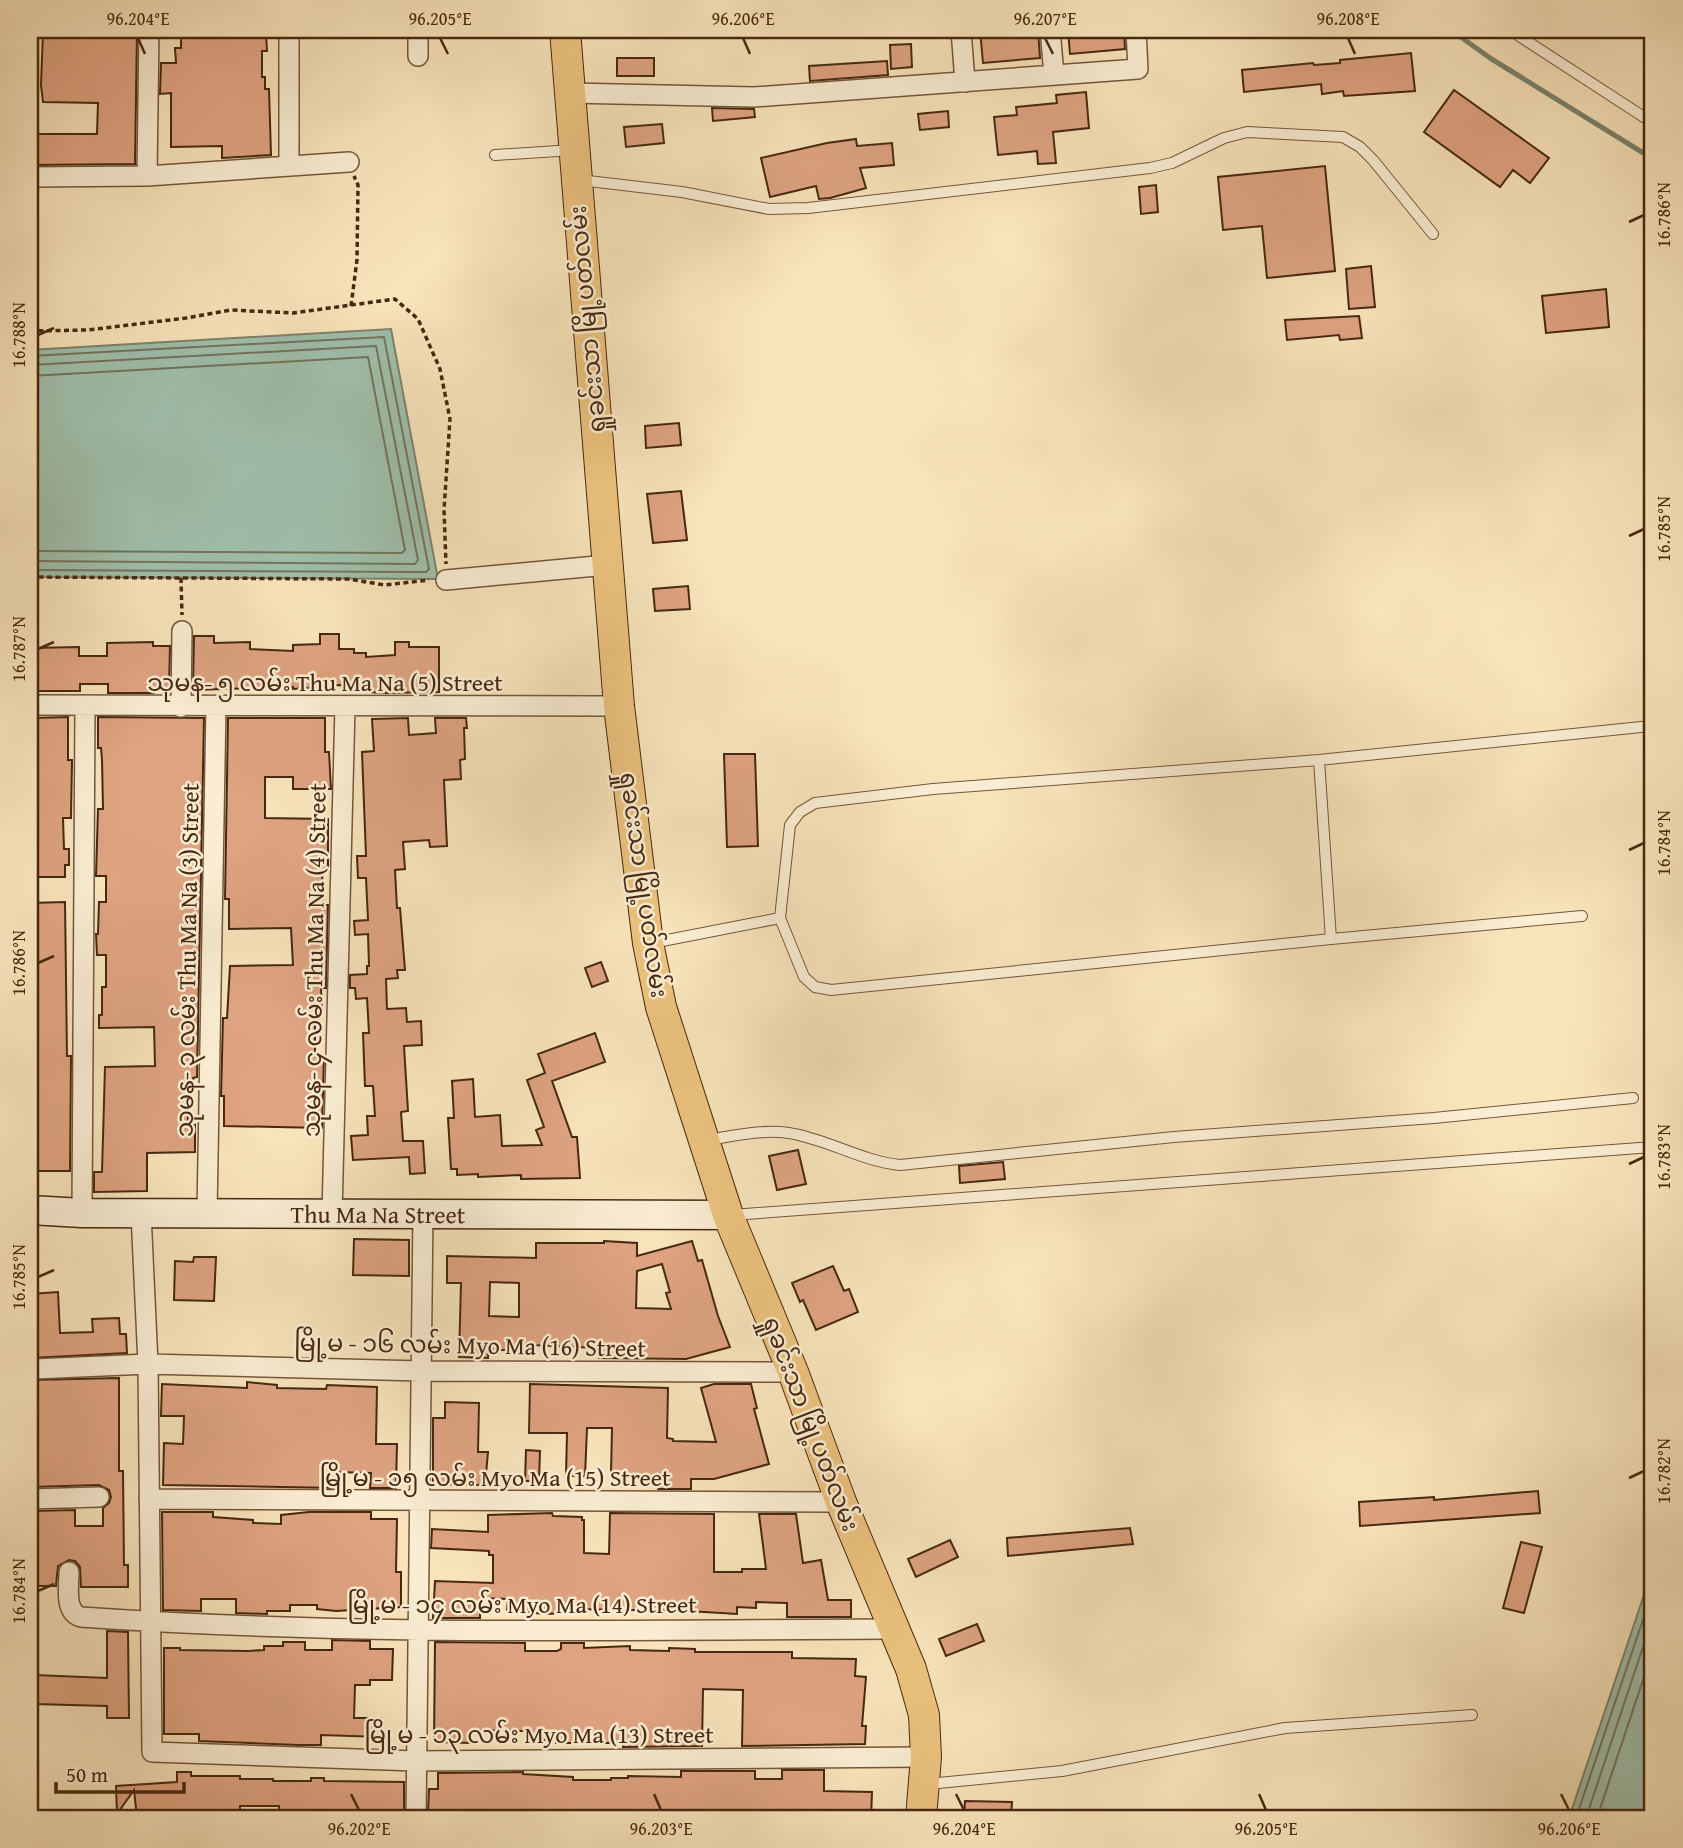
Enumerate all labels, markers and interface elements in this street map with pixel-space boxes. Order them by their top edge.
text: 96.204°E [106,5,170,32]
text: 96.205°E [408,5,472,32]
text: 96.206°E [711,5,775,32]
text: 96.207°E [1013,5,1077,32]
text: 96.208°E [1316,5,1380,32]
text: 16.786°N [1650,182,1677,248]
street label: ရှုခင်းသာ မြို့ပတ်လမ်း [560,204,616,436]
text: 16.788°N [5,302,32,368]
text: 16.785°N [1650,496,1677,562]
text: 16.787°N [5,616,32,682]
street label: သုမန- ၅ လမ်း Thu Ma Na (5) Street [147,665,503,702]
street label: ရှုခင်းသာ မြို့ပတ်လမ်း [609,768,677,1000]
street label: သုမန- ၃ လမ်း Thu Ma Na (3) Street [166,782,210,1137]
street label: သုမန- ၄ လမ်း Thu Ma Na (4) Street [293,782,337,1137]
text: 16.784°N [1650,810,1677,876]
text: 16.786°N [5,930,32,996]
text: 16.783°N [1650,1124,1677,1190]
street label: Thu Ma Na Street [291,1196,466,1232]
text: 16.785°N [5,1244,32,1310]
street label: ရှုခင်းသာ မြို့ပတ်လမ်း [752,1310,868,1537]
street label: မြို့မ - ၁၆ လမ်း Myo Ma (16) Street [294,1324,647,1368]
text: 16.782°N [1650,1438,1677,1504]
street label: မြို့မ - ၁၅ လမ်း Myo Ma (15) Street [320,1460,671,1497]
text: 16.784°N [5,1558,32,1624]
street label: မြို့မ - ၁၄ လမ်း Myo Ma (14) Street [347,1587,697,1624]
street label: မြို့မ - ၁၃ လမ်း Myo Ma (13) Street [364,1717,714,1754]
scale bar [56,1750,184,1794]
text: 50 m [66,1759,108,1790]
text: 96.202°E [327,1815,391,1842]
text: 96.203°E [629,1815,693,1842]
text: 96.204°E [932,1815,996,1842]
text: 96.205°E [1234,1815,1298,1842]
text: 96.206°E [1537,1815,1601,1842]

